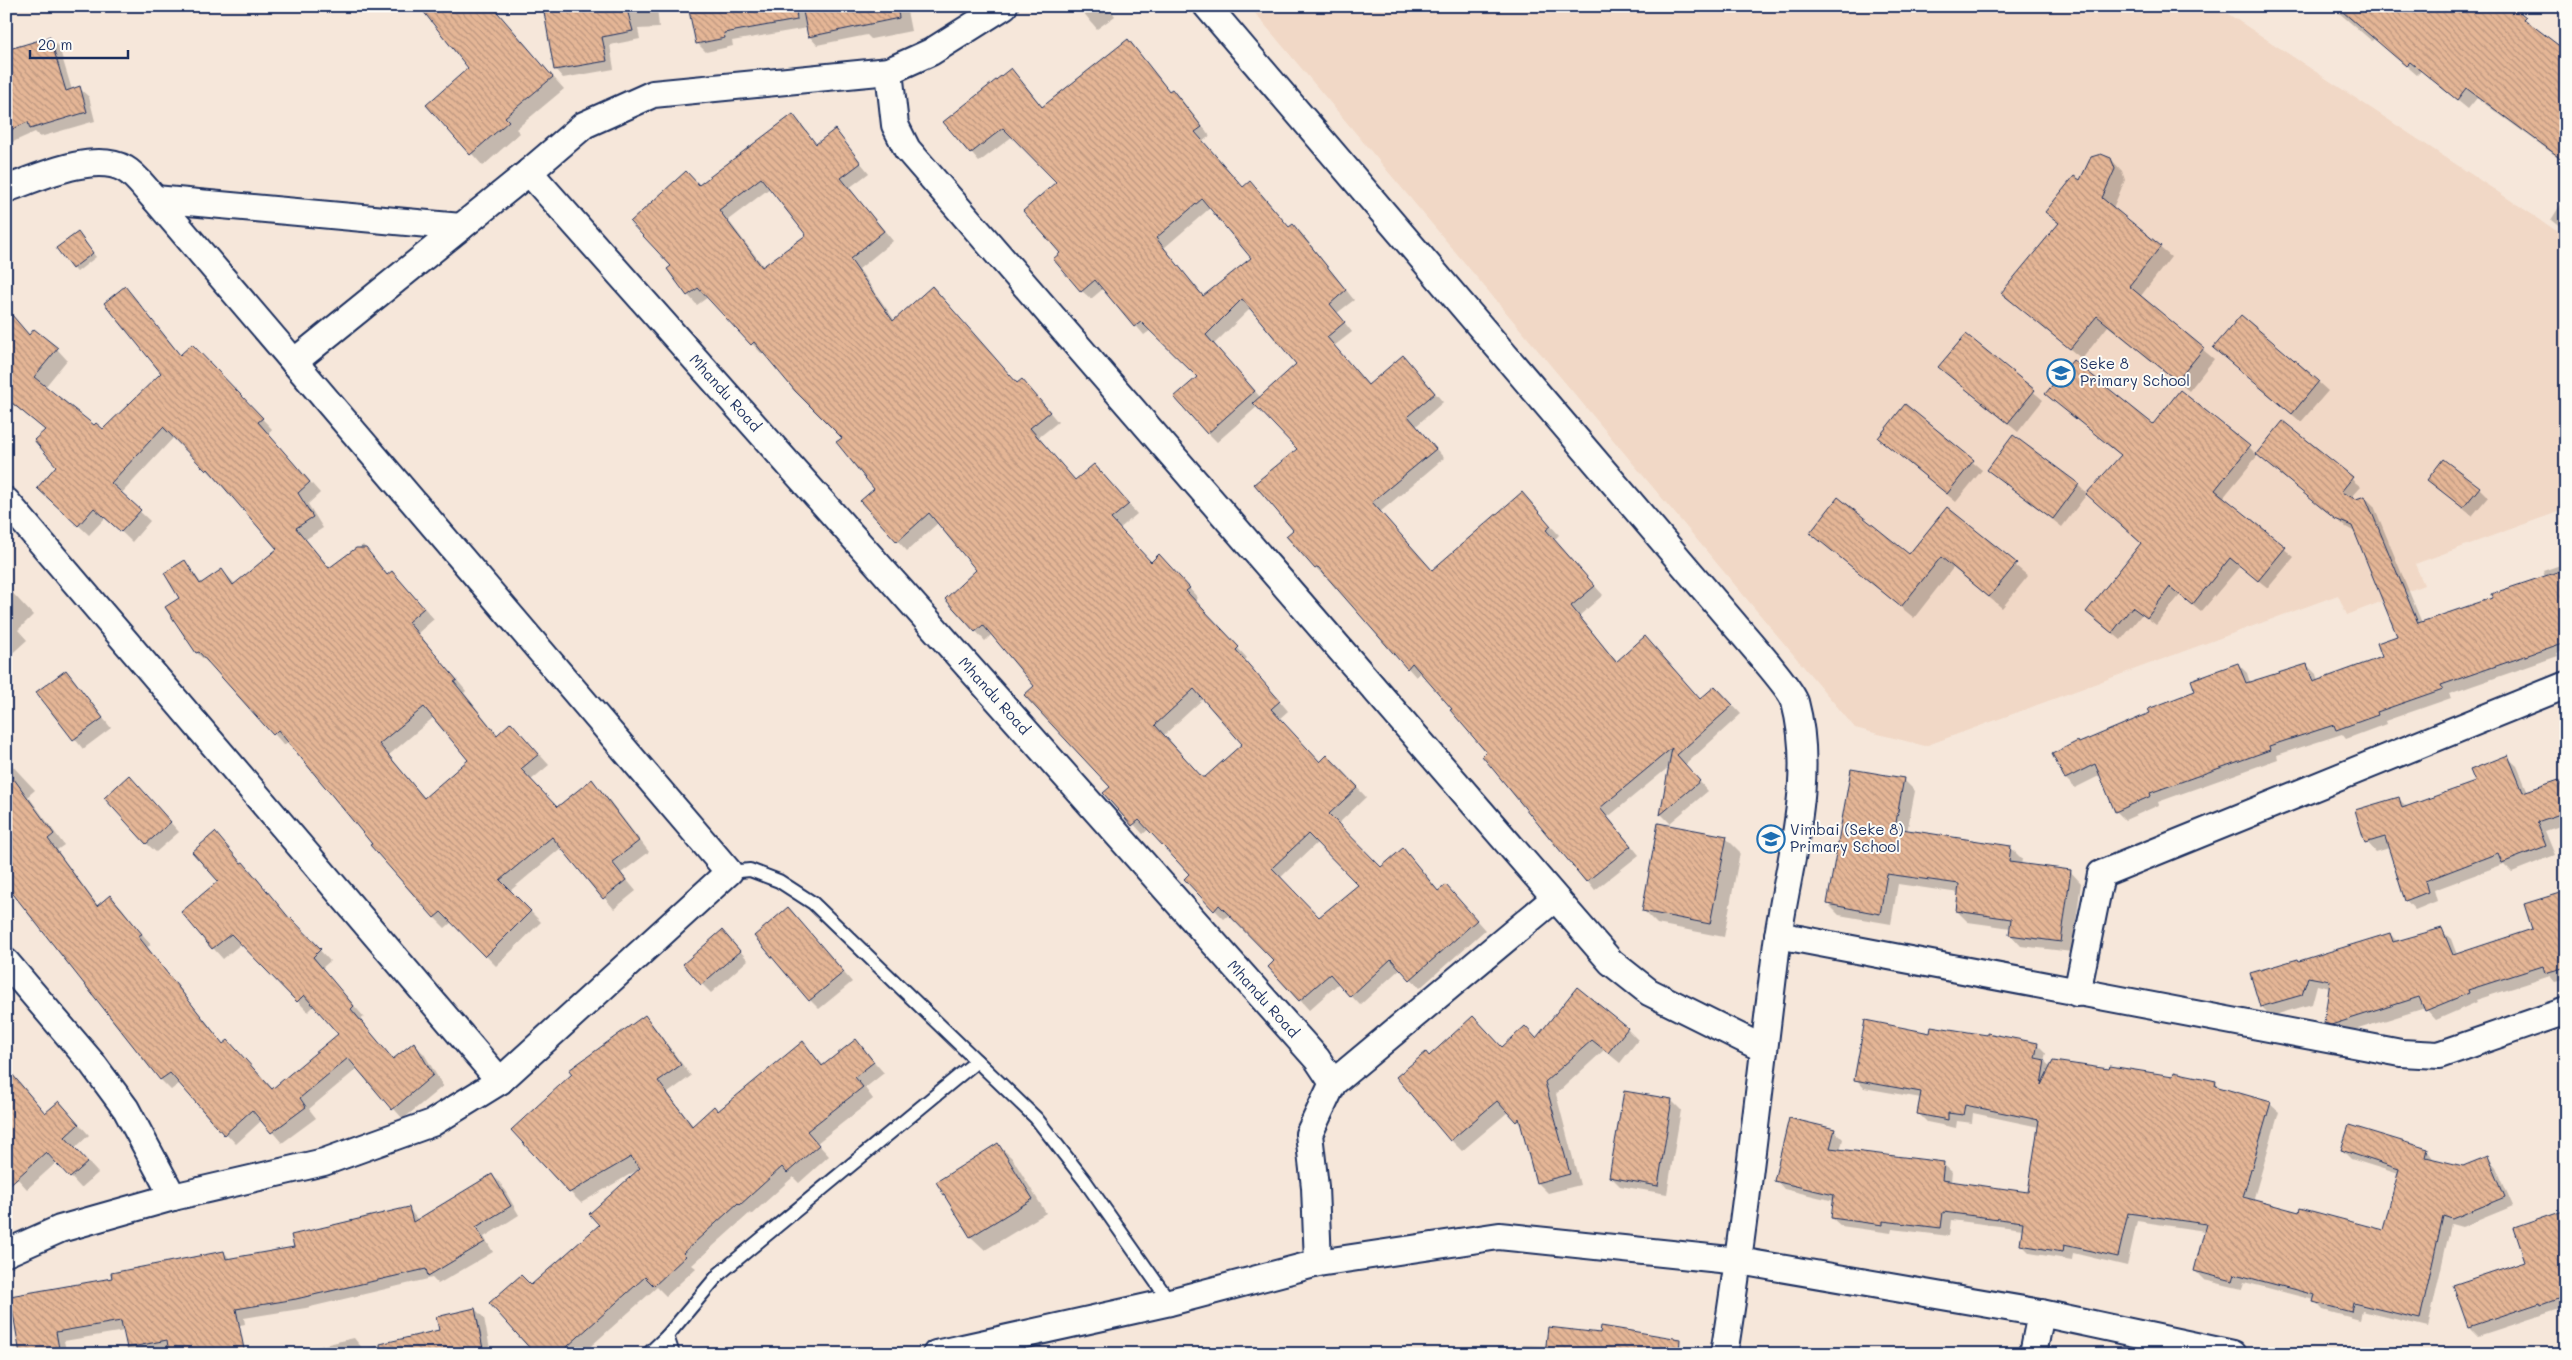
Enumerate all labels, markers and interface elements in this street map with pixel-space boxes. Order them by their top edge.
scale bar [30,28,128,60]
text: 20 m [38,34,72,54]
street label: Mhandu Road [686,349,766,435]
place label: Seke 8 Primary School [2080,353,2190,390]
school or university icon: Seke 8 Primary School [2046,358,2076,388]
street label: Mhandu Road [955,652,1035,738]
place label: Vimbai (Seke 8) Primary School [1790,819,1904,856]
school or university icon: Vimbai (Seke 8) Primary School [1756,824,1786,854]
street label: Mhandu Road [1224,955,1304,1041]

